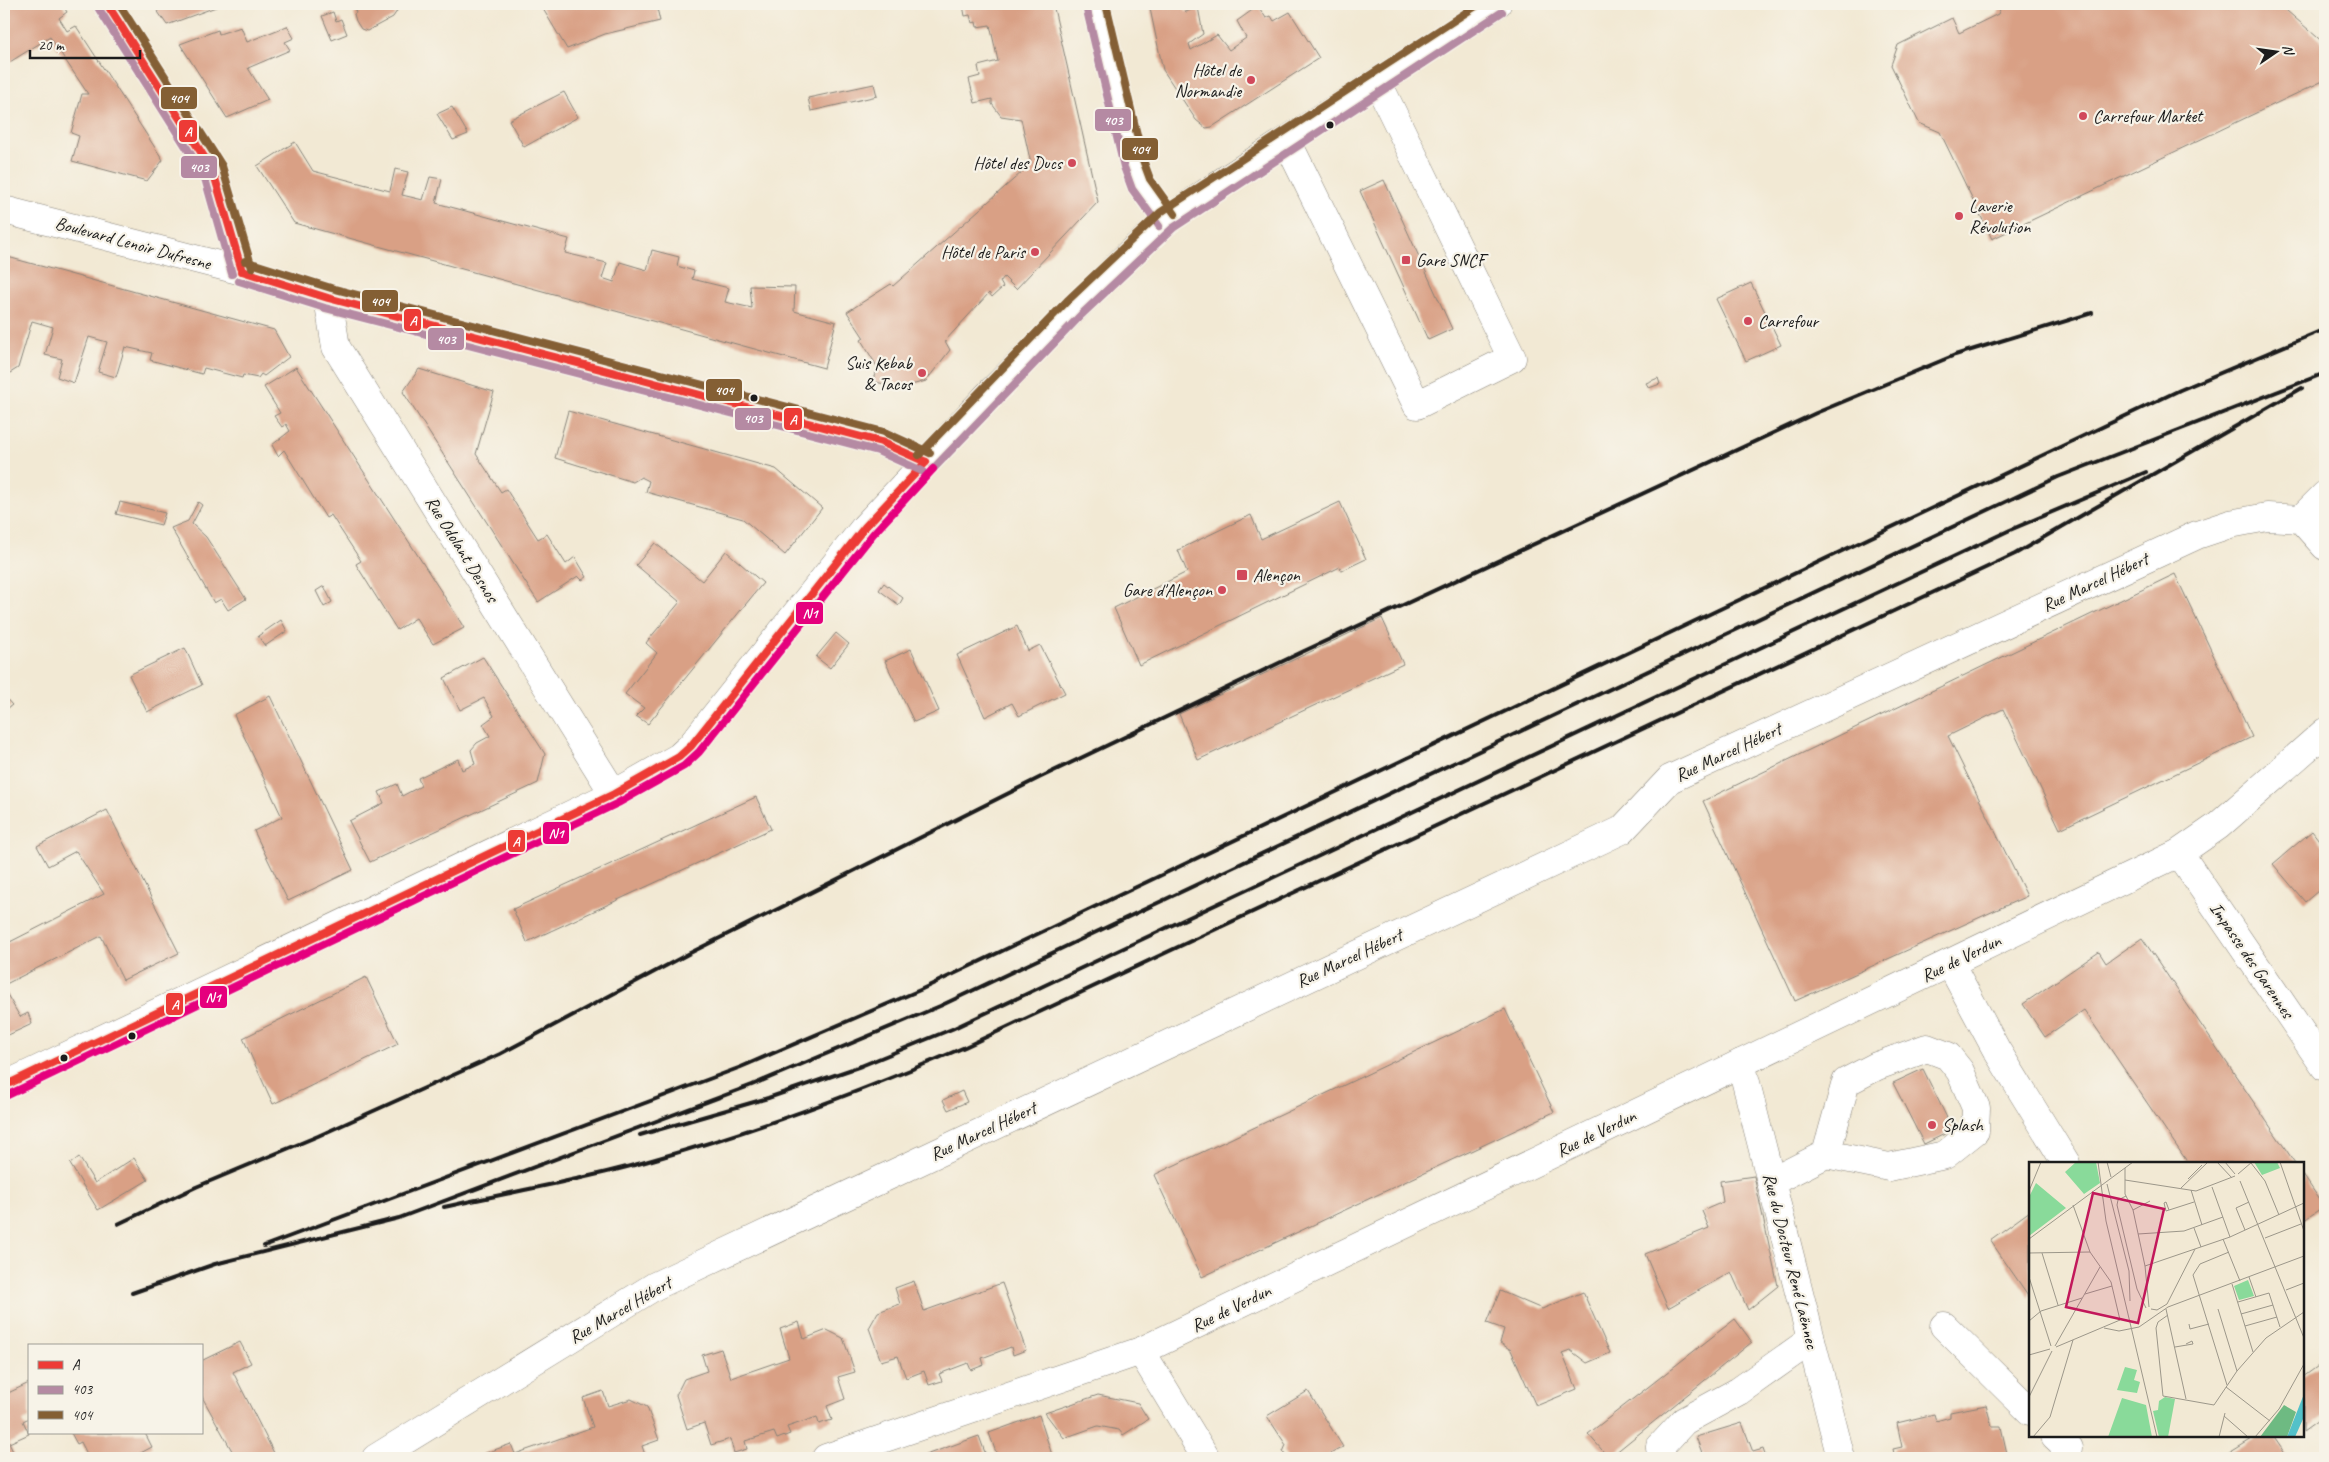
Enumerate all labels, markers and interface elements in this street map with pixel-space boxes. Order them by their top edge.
scale bar [30,28,140,60]
north arrow [2252,28,2302,78]
text: 20 m [38,36,65,55]
text: N [2279,43,2298,58]
place label: Hôtel de Normandie [1175,59,1242,102]
marker: Hôtel de Normandie [1245,74,1257,86]
line badge: 404 [160,86,198,110]
text: 404 [170,90,190,107]
place label: Carrefour Market [2093,105,2204,127]
line badge: 403 [1094,108,1132,132]
marker: Carrefour Market [2077,110,2089,122]
text: 403 [1104,112,1124,129]
line badge: A [178,119,198,143]
unlabelled marker [1325,120,1335,130]
text: A [184,123,192,140]
line badge: 404 [1121,137,1159,161]
text: 404 [1131,141,1151,158]
place label: Hôtel des Ducs [973,152,1064,174]
line badge: 403 [180,155,218,179]
marker: Hôtel des Ducs [1066,157,1078,169]
text: 403 [190,159,210,176]
place label: Laverie Révolution [1969,195,2031,238]
marker: Laverie Révolution [1953,210,1965,222]
street label: Boulevard Lenoir Dufresne [53,212,214,275]
place label: Hôtel de Paris [941,241,1027,263]
marker: Hôtel de Paris [1029,246,1041,258]
place label: Gare SNCF [1416,249,1490,271]
marker: Gare SNCF [1400,254,1412,266]
line badge: 404 [361,289,399,313]
text: 404 [371,293,391,310]
line badge: A [403,308,422,332]
place label: Carrefour [1758,310,1820,332]
text: A [409,312,417,329]
marker: Carrefour [1742,315,1754,327]
line badge: 403 [427,327,465,351]
text: 403 [437,331,457,348]
place label: Suis Kebab & Tacos [845,352,914,395]
marker: Suis Kebab & Tacos [916,367,928,379]
line badge: 404 [705,378,743,402]
text: 404 [715,382,735,399]
unlabelled marker [749,393,759,403]
line badge: 403 [734,407,772,431]
line badge: A [783,407,803,431]
text: 403 [744,410,764,427]
text: A [789,411,797,428]
street label: Rue Odolant Desnos [421,492,504,608]
street label: Rue Marcel Hébert [2038,547,2154,616]
place label: Alençon [1253,564,1301,586]
marker: Alençon [1235,568,1249,582]
place label: Gare d'Alençon [1123,579,1213,601]
marker: Gare d'Alençon [1216,584,1228,596]
line badge: N1 [795,601,824,625]
text: N1 [803,605,819,622]
street label: Rue Marcel Hébert [1671,717,1787,786]
line badge: N1 [542,821,570,845]
text: N1 [549,825,565,842]
line badge: A [507,829,526,853]
text: A [512,833,520,850]
street label: Impasse des Garennes [2205,898,2300,1024]
street label: Rue Marcel Hébert [1292,923,1408,992]
street label: Rue de Verdun [1918,929,2005,987]
line badge: N1 [199,985,228,1009]
text: N1 [206,989,222,1006]
line badge: A [165,992,184,1016]
text: A [171,996,179,1013]
unlabelled marker [127,1031,137,1041]
unlabelled marker [59,1053,69,1063]
street label: Rue Marcel Hébert [926,1096,1042,1165]
street label: Rue de Verdun [1553,1104,1640,1162]
place label: Splash [1942,1114,1985,1136]
marker: Splash [1926,1119,1938,1131]
inset map [2029,1162,2304,1437]
street label: Rue du Docteur René Laënnec [1759,1171,1824,1352]
street label: Rue Marcel Hébert [565,1270,678,1348]
street label: Rue de Verdun [1188,1279,1275,1337]
legend [28,1344,202,1434]
text: A [72,1356,81,1375]
text: 403 [72,1380,94,1399]
text: 404 [72,1406,94,1425]

